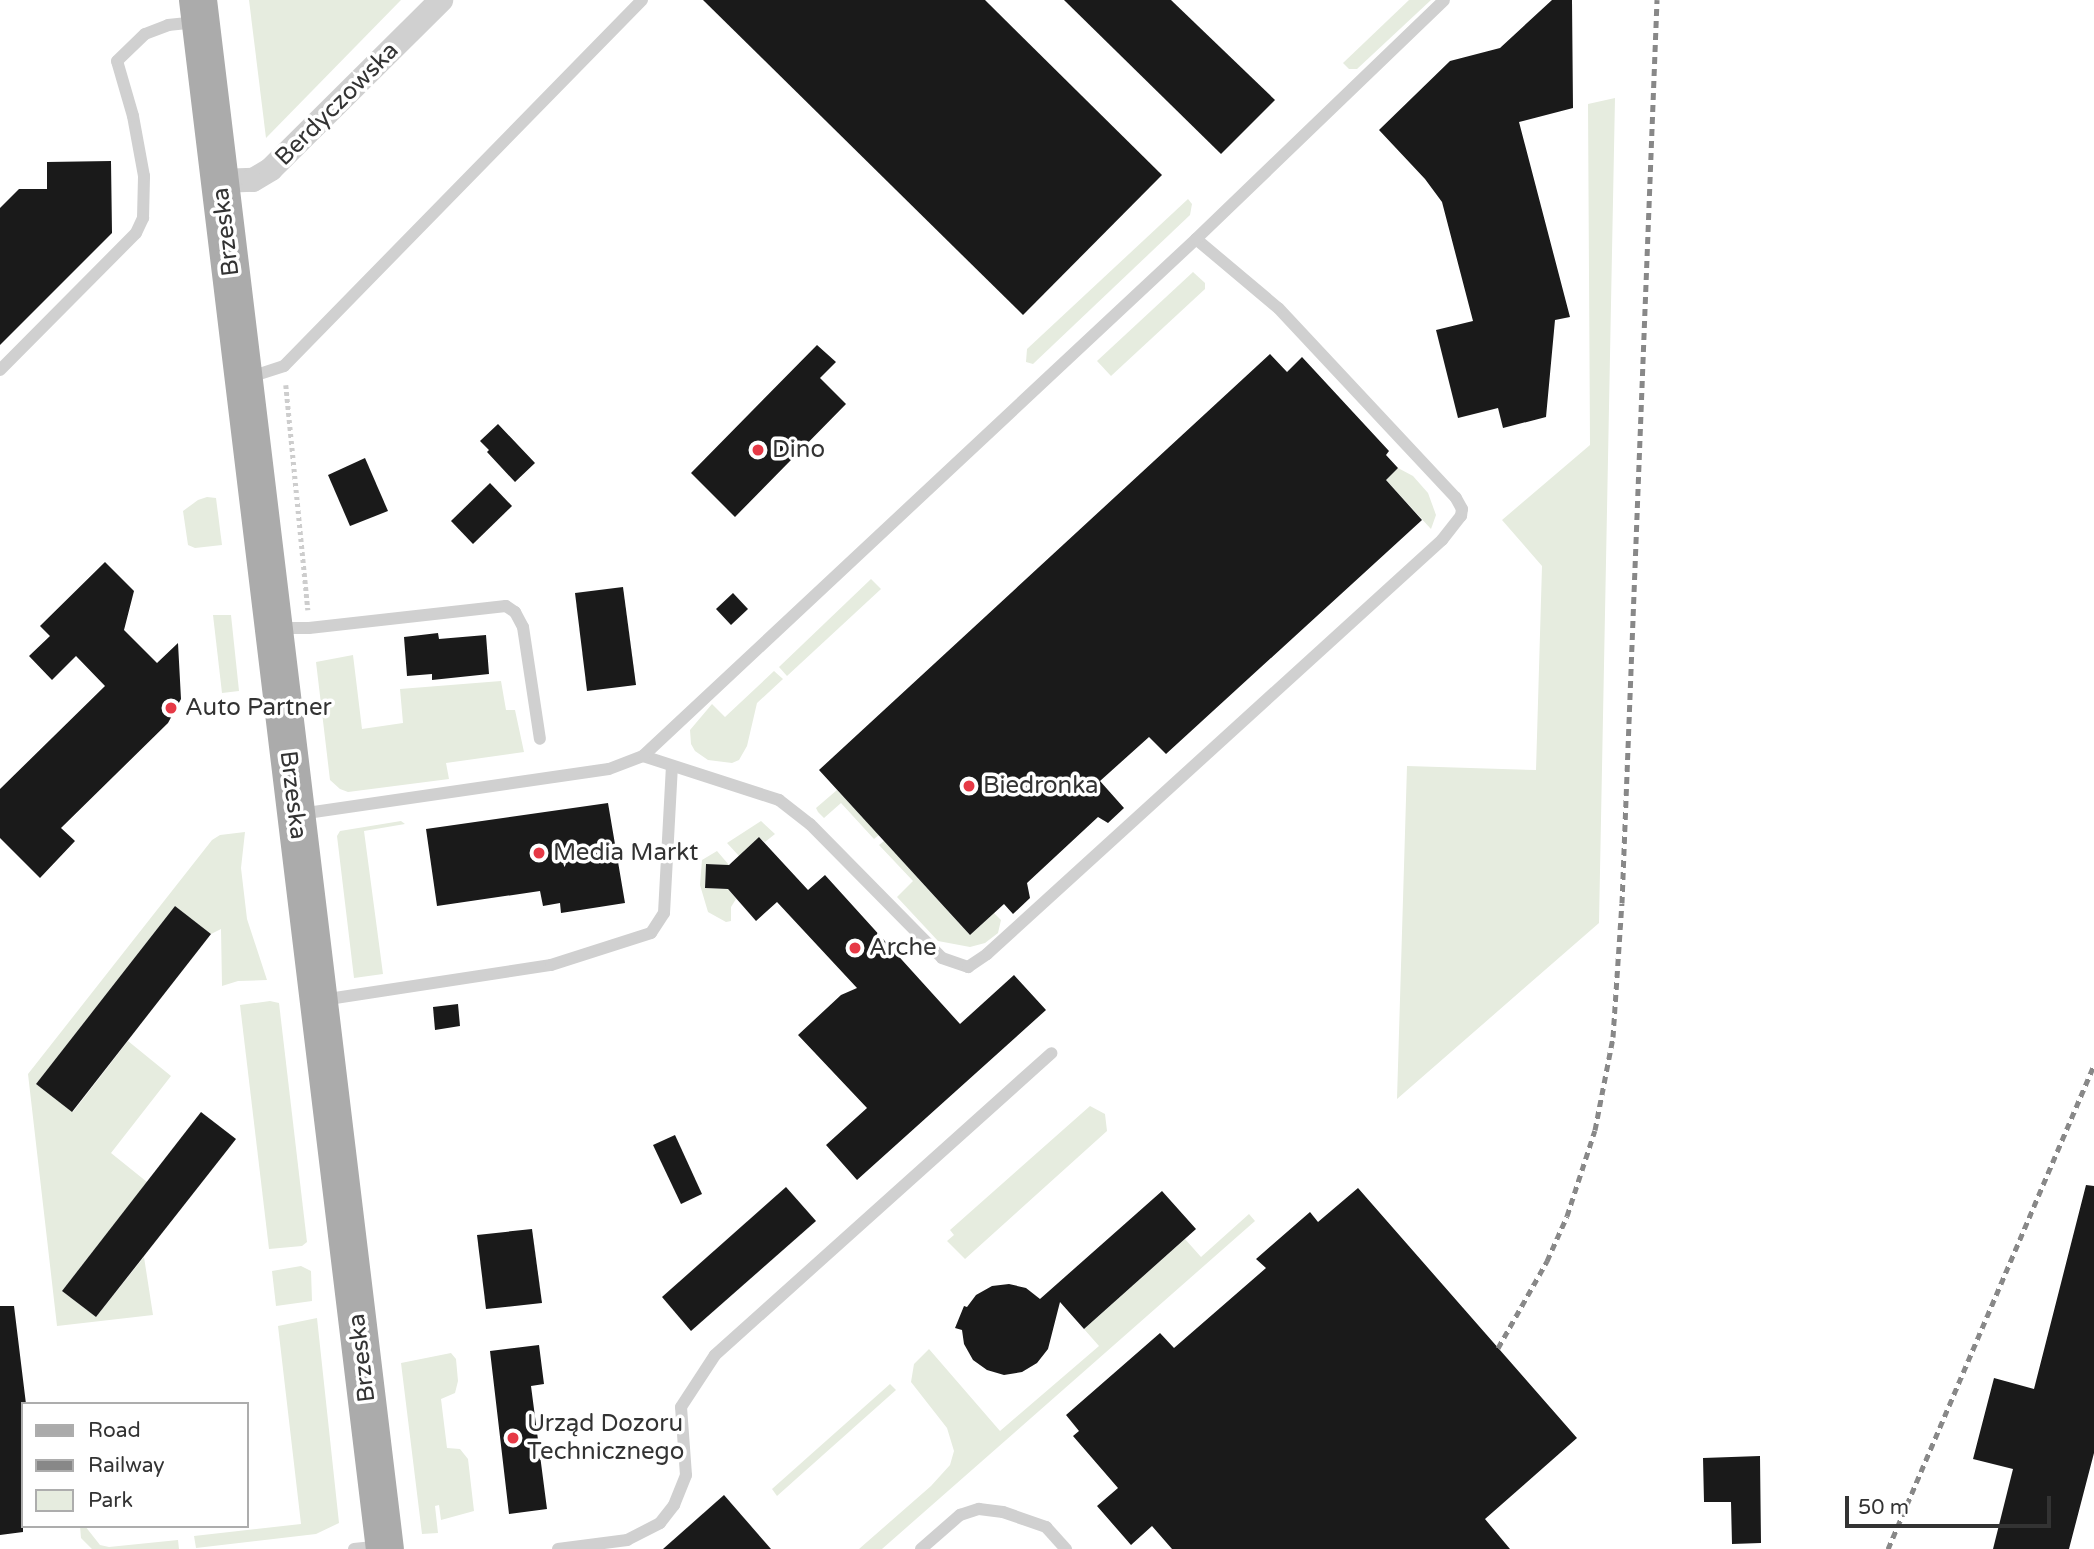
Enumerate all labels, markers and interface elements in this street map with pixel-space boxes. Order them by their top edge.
street label: Berdyczowska [269,36,405,172]
street label: Brzeska [206,186,246,278]
place label: Dino [772,436,825,464]
marker: Dino [750,442,766,458]
place label: Auto Partner [185,694,332,722]
marker: Auto Partner [163,700,179,716]
street label: Brzeska [273,749,313,841]
place label: Biedronka [983,772,1099,800]
marker: Biedronka [961,778,977,794]
place label: Media Markt [553,839,698,867]
marker: Media Markt [531,845,547,861]
place label: Arche [869,934,937,962]
marker: Arche [847,940,863,956]
street label: Brzeska [342,1312,382,1404]
legend [21,1402,248,1528]
place label: Urząd Dozoru Technicznego [527,1410,684,1466]
text: Road [88,1418,141,1443]
marker: Urząd Dozoru Technicznego [505,1430,521,1446]
text: Railway [88,1453,165,1478]
scale bar [1849,1482,2056,1526]
text: Park [88,1488,133,1513]
text: 50 m [1858,1495,1909,1520]

